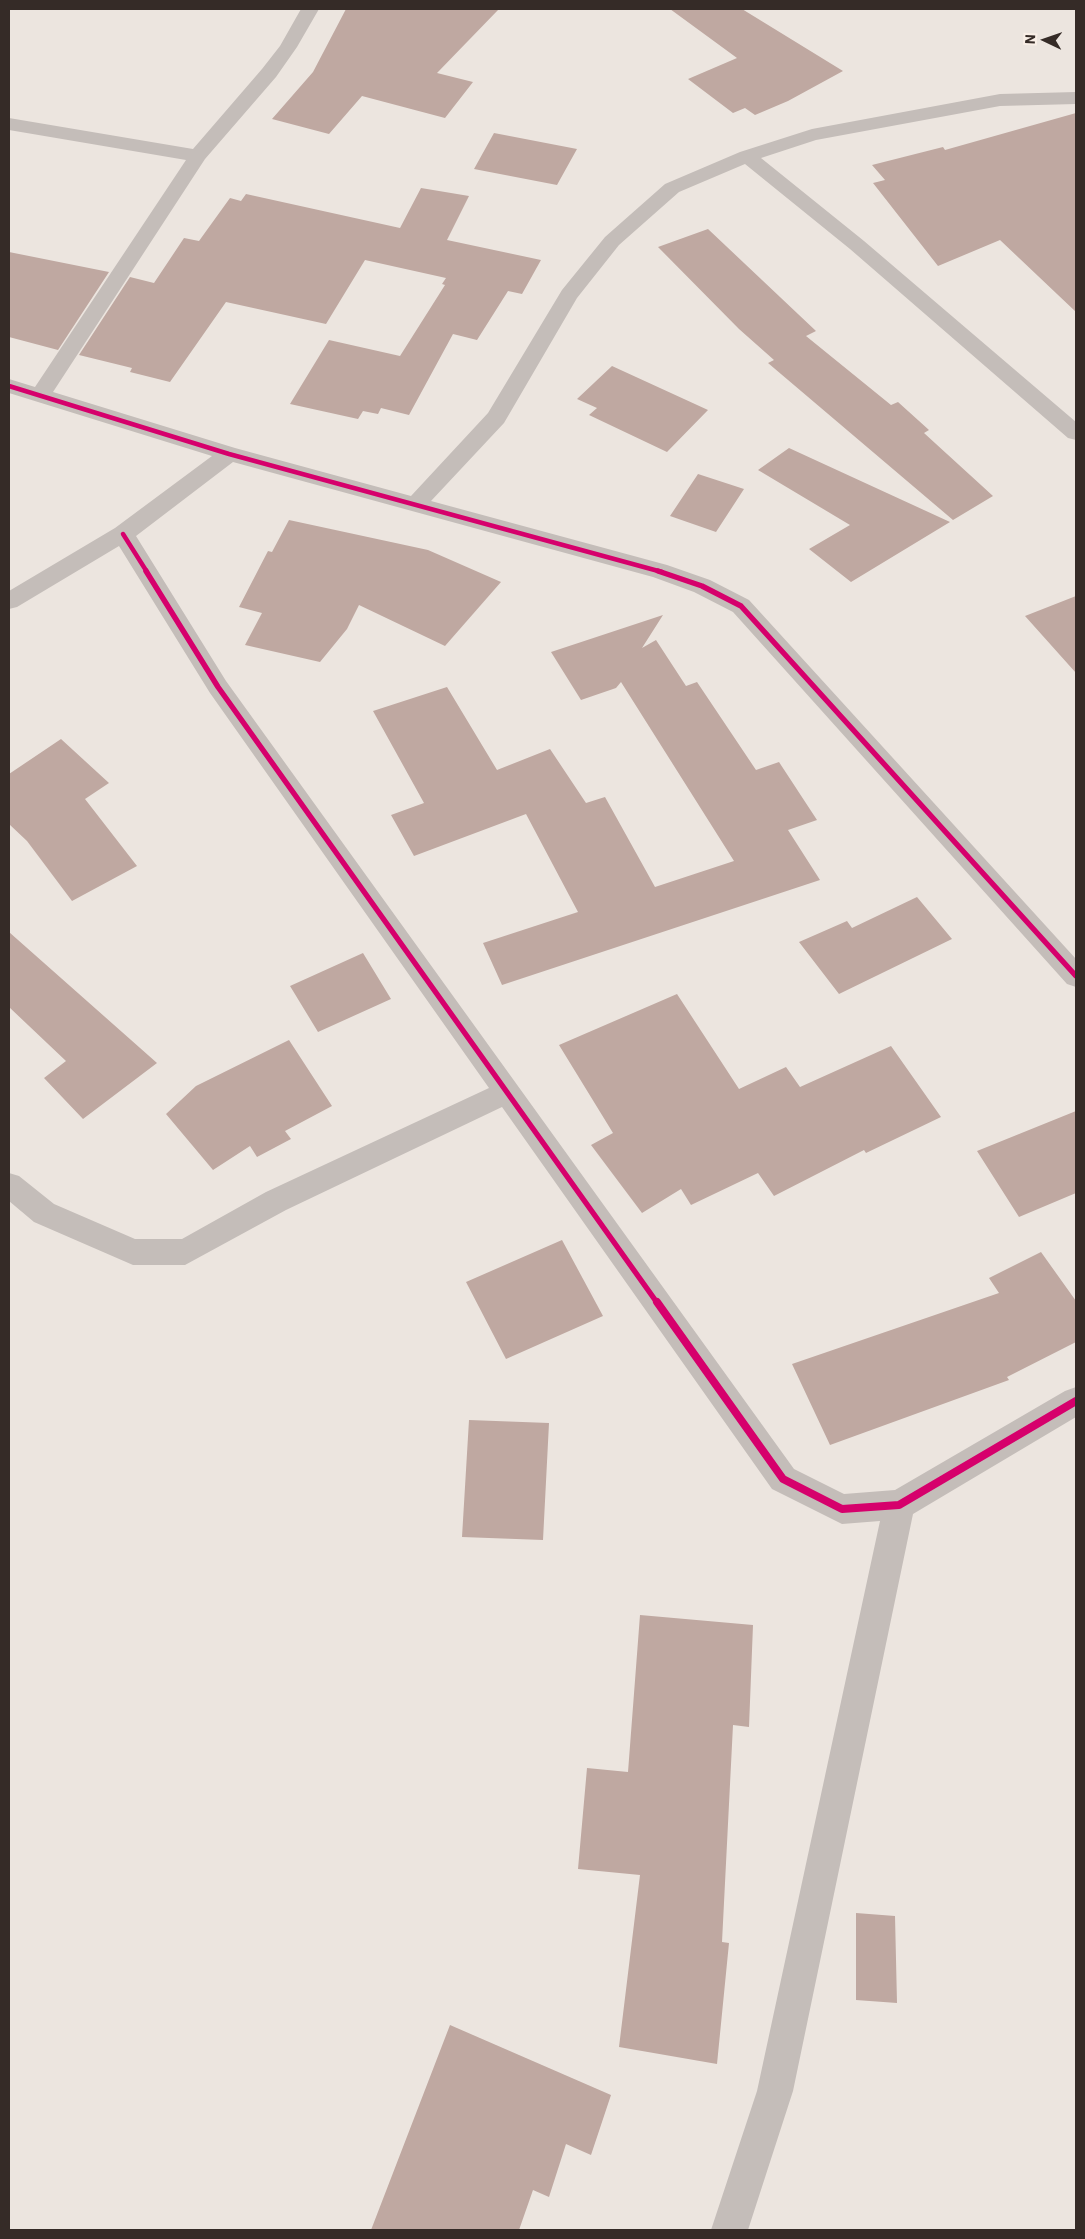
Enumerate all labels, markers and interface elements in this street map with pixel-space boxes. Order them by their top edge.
north arrow [1020,15,1070,65]
text: N [1021,34,1039,45]

